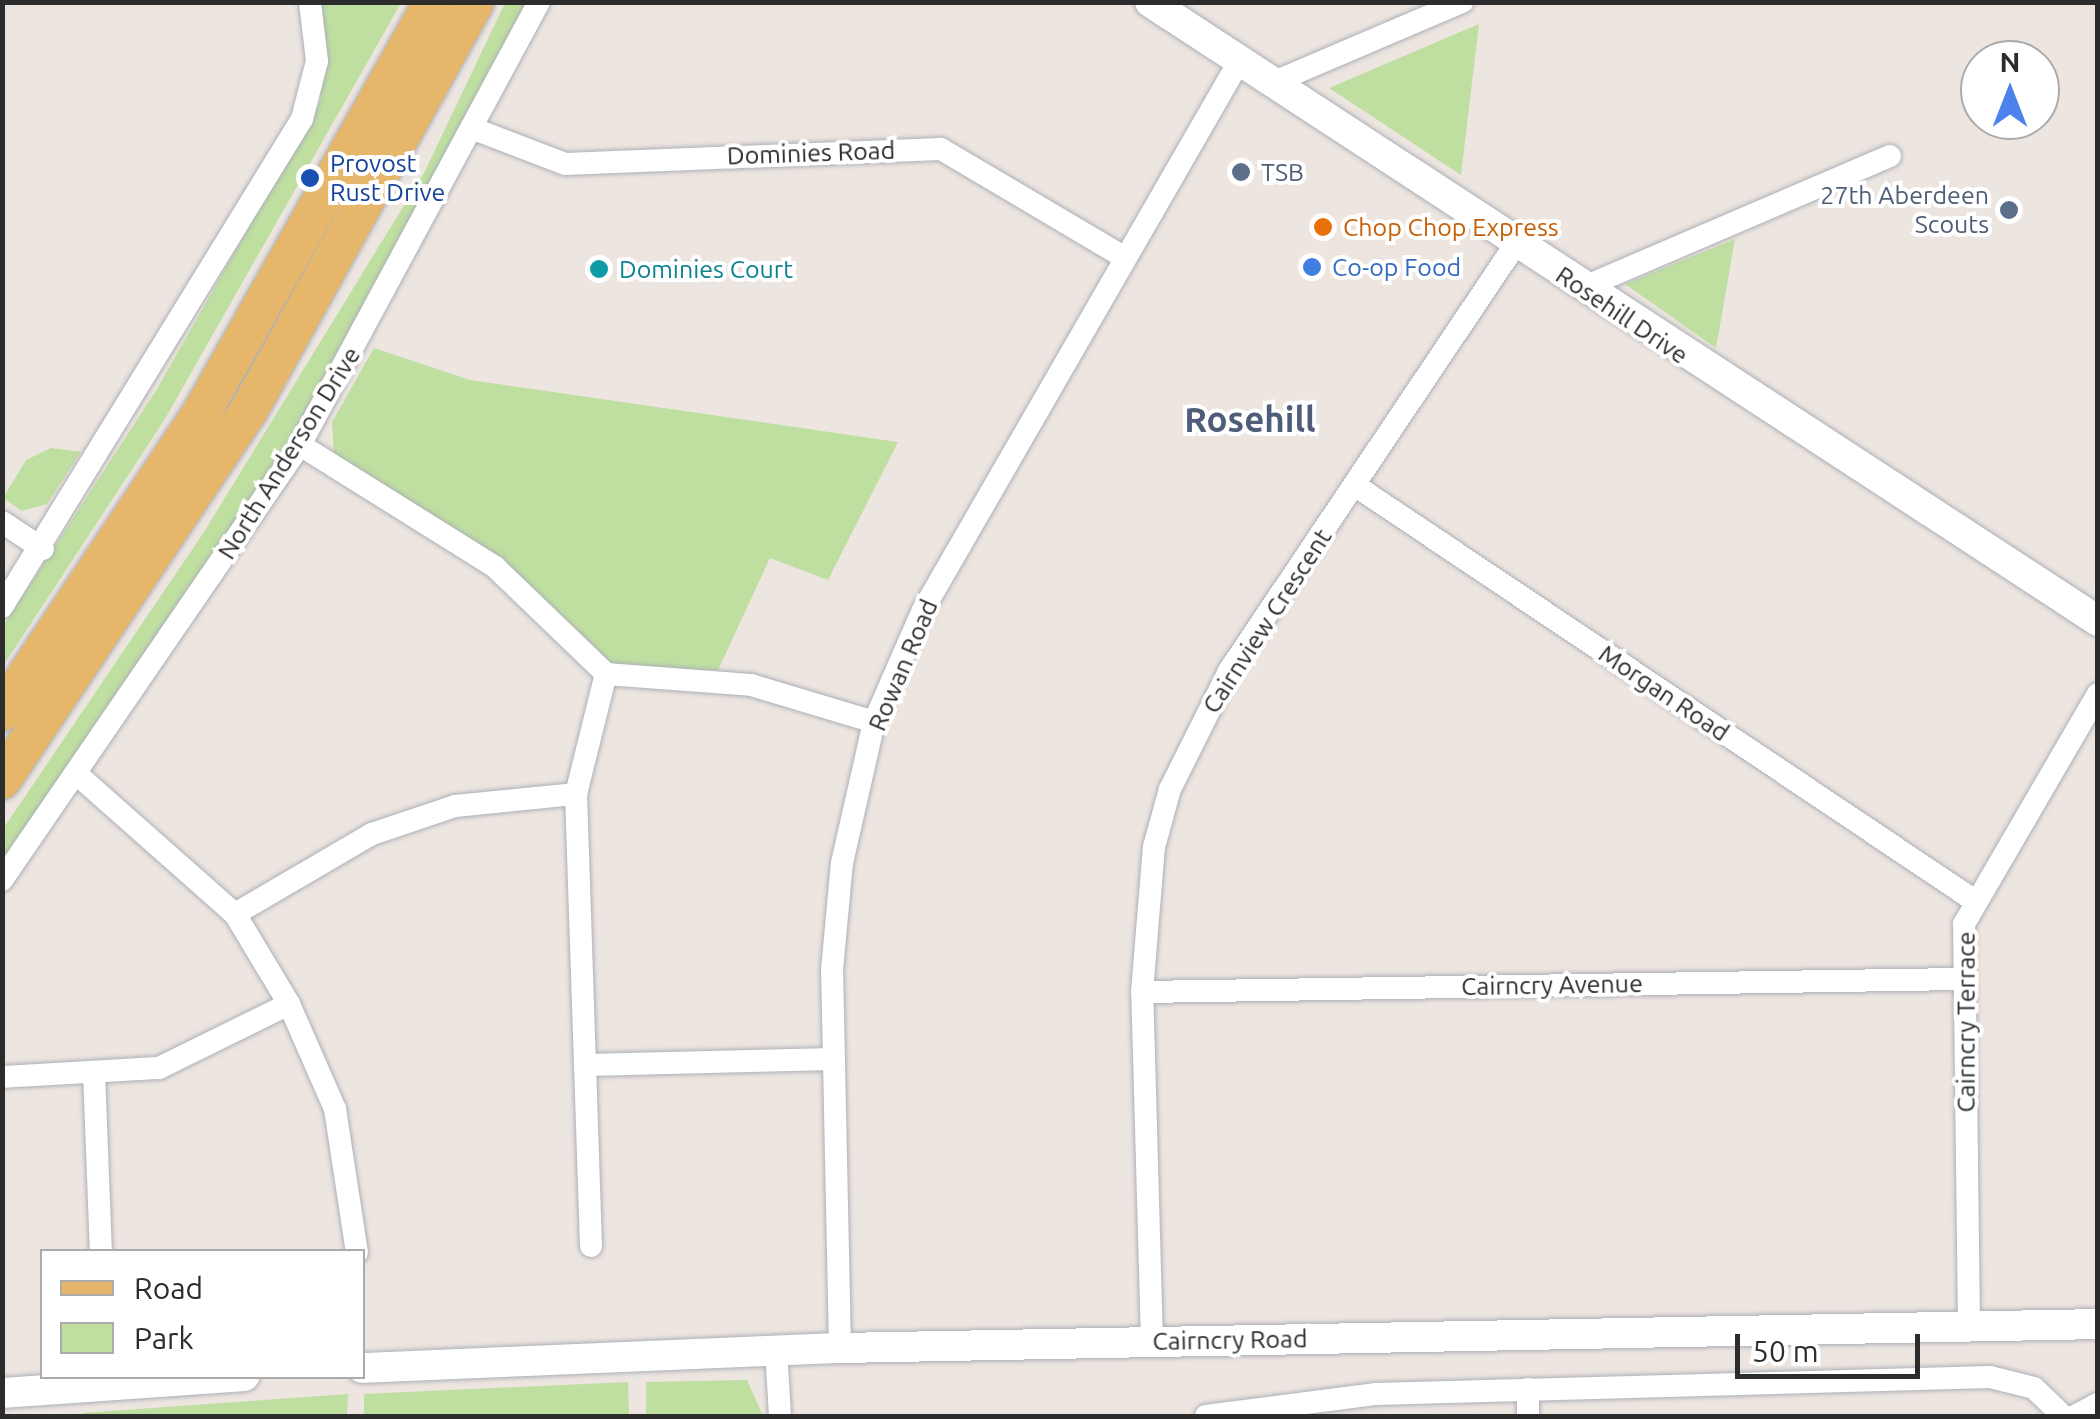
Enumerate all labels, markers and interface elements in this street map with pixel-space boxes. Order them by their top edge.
north arrow [1960,40,2060,140]
text: N [2000,46,2020,77]
street label: Dominies Road [726,135,896,171]
place label: Provost Rust Drive [330,149,445,208]
place label: TSB [1261,157,1304,187]
marker: TSB [1230,161,1252,183]
marker: Provost Rust Drive [299,167,321,189]
place label: 27th Aberdeen Scouts [1820,181,1989,240]
marker: 27th Aberdeen Scouts [1998,199,2020,221]
place label: Chop Chop Express [1343,212,1559,242]
marker: Chop Chop Express [1312,216,1334,238]
place label: Co-op Food [1332,252,1461,282]
place label: Dominies Court [619,254,793,284]
marker: Co-op Food [1301,256,1323,278]
marker: Dominies Court [588,258,610,280]
street label: Rosehill Drive [1550,260,1694,370]
street label: North Anderson Drive [211,341,367,565]
district label: Rosehill [1184,398,1316,440]
street label: Cairnview Crescent [1196,523,1338,719]
street label: Rowan Road [862,595,944,735]
street label: Morgan Road [1593,638,1735,748]
street label: Cairncry Terrace [1951,931,1981,1113]
street label: Cairncry Avenue [1461,968,1643,1002]
legend [40,1249,365,1379]
text: Road [134,1271,203,1305]
scale bar [1740,1314,1925,1376]
text: Park [134,1321,194,1355]
street label: Cairncry Road [1152,1324,1308,1356]
text: 50 m [1752,1334,1819,1368]

